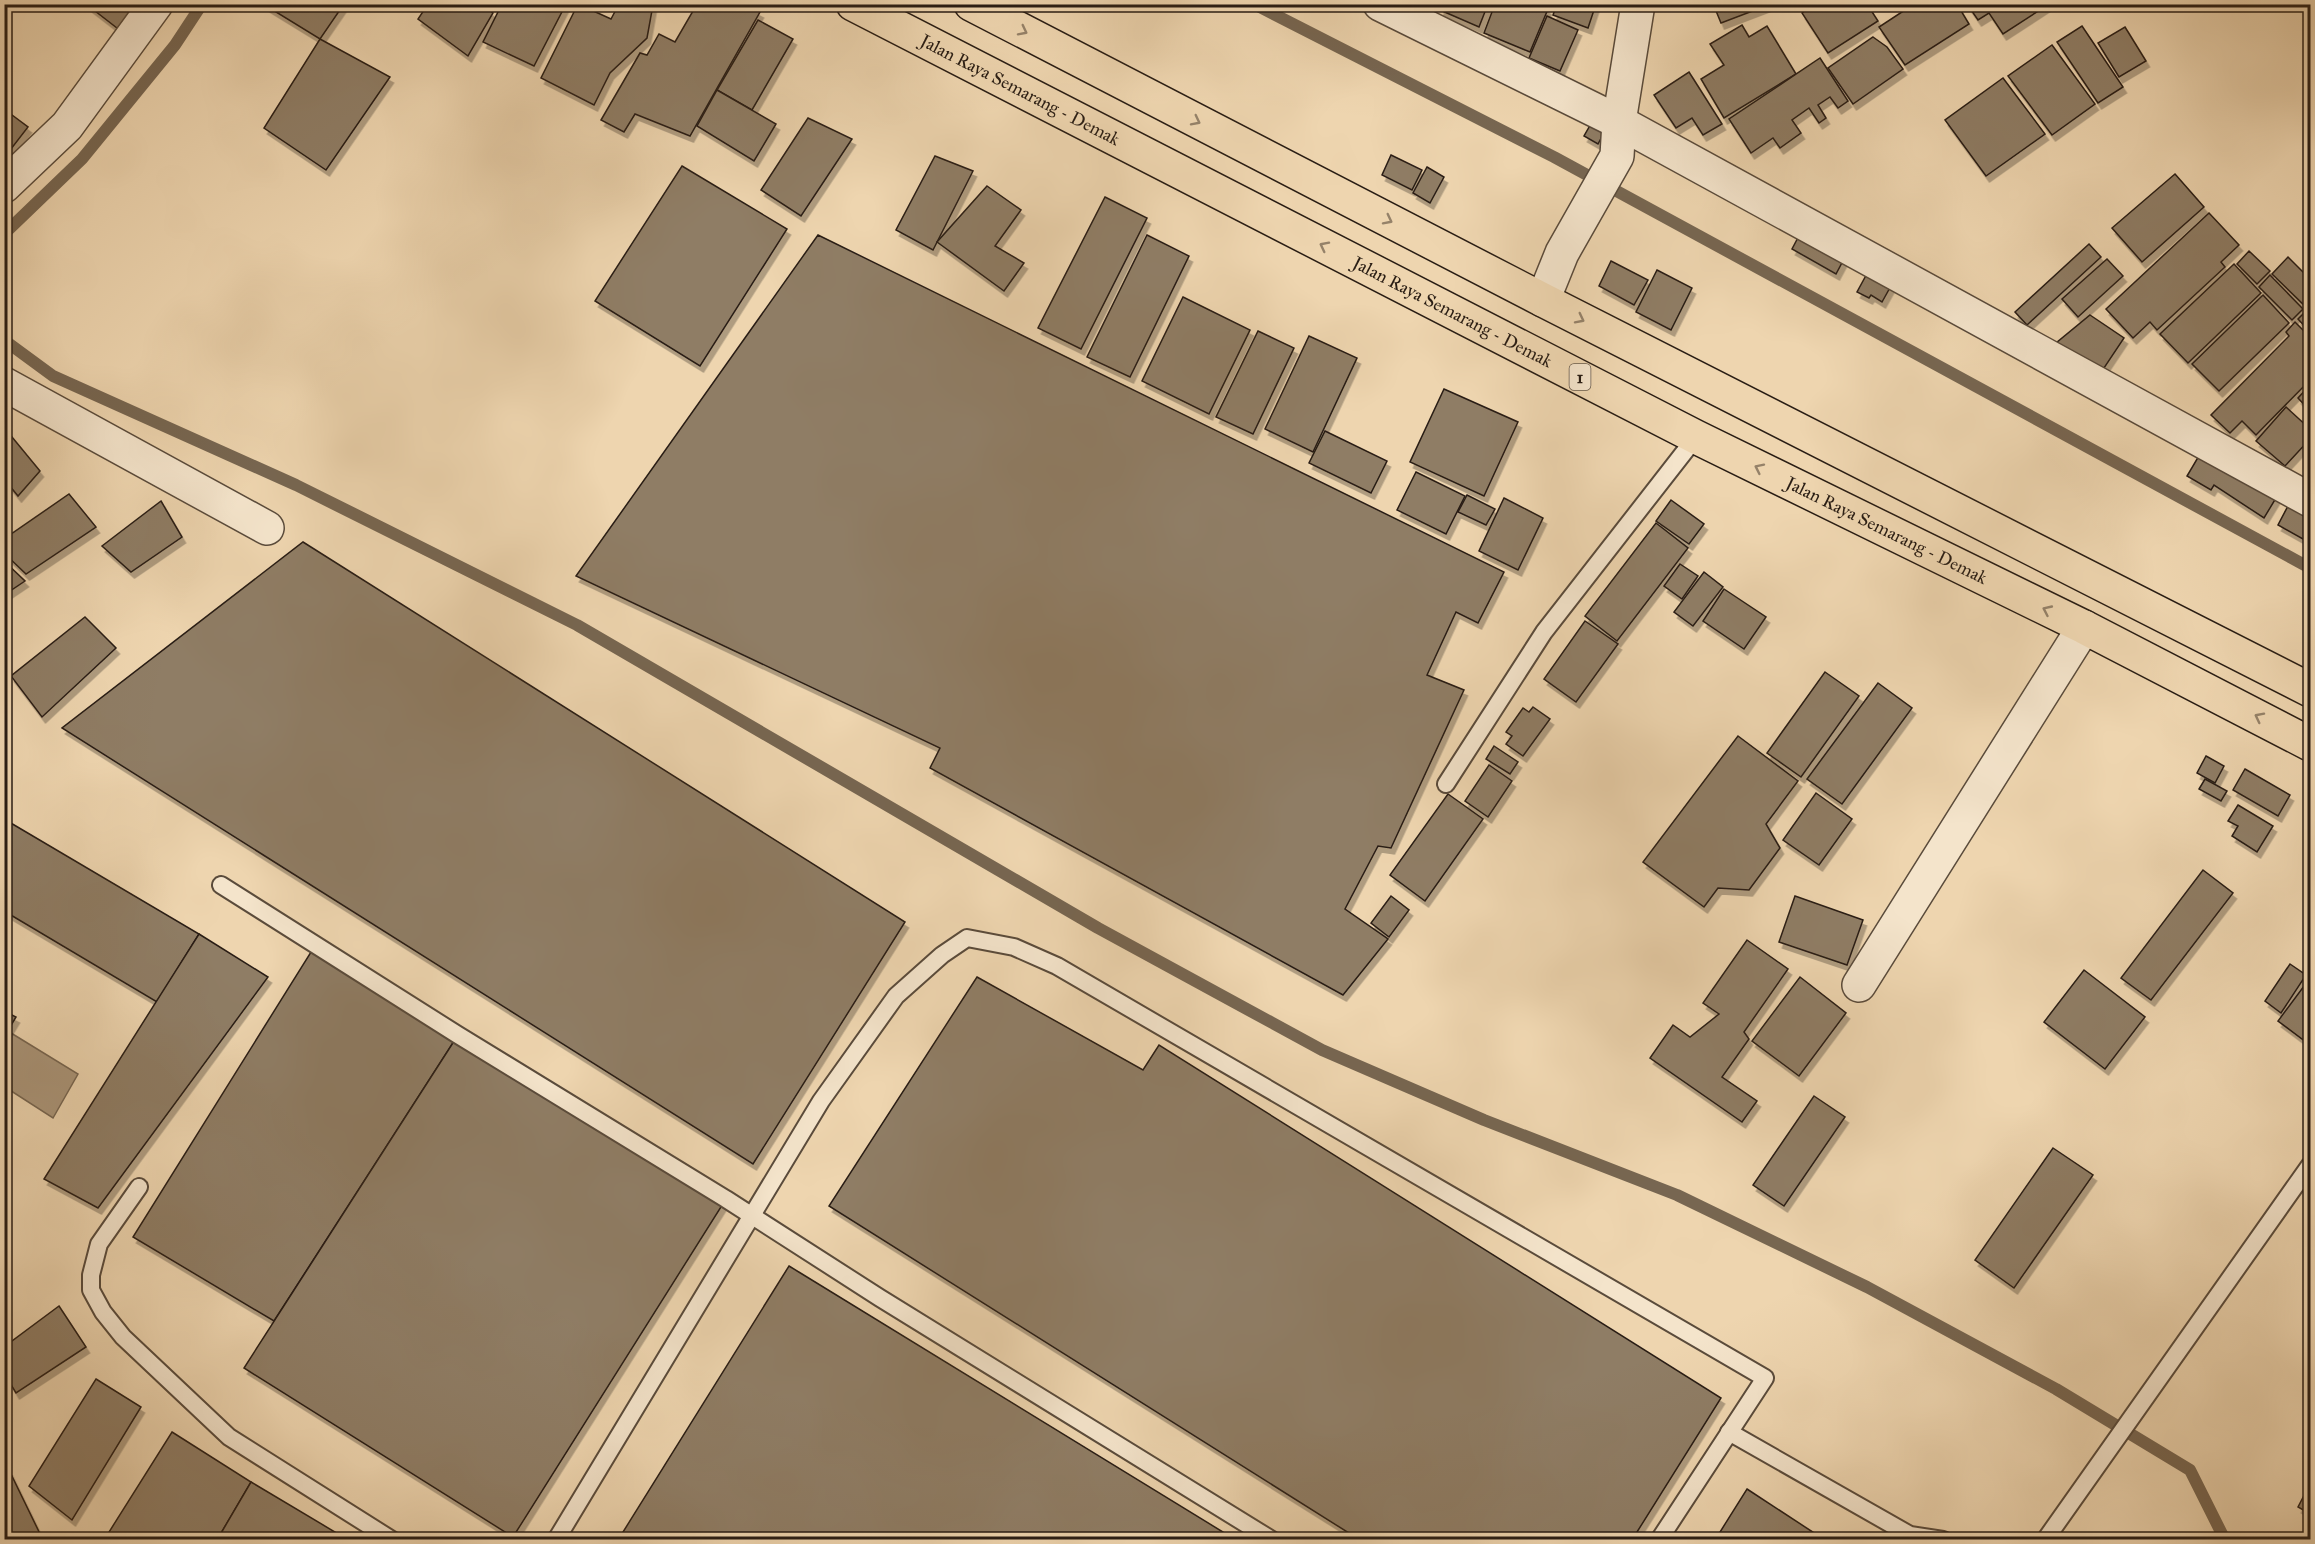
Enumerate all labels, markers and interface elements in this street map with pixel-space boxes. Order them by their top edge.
one-way arrow [1016,24,1027,36]
street label: Jalan Raya Semarang - Demak [914,29,1124,151]
one-way arrow [1190,114,1200,125]
one-way arrow [1382,213,1392,224]
one-way arrow [1319,241,1330,253]
street label: Jalan Raya Semarang - Demak [1347,251,1557,373]
one-way arrow [1574,311,1585,323]
road number: 1 [1570,364,1590,390]
one-way arrow [1755,464,1766,476]
street label: Jalan Raya Semarang - Demak [1780,471,1992,589]
one-way arrow [2043,605,2054,617]
one-way arrow [2254,713,2265,724]

